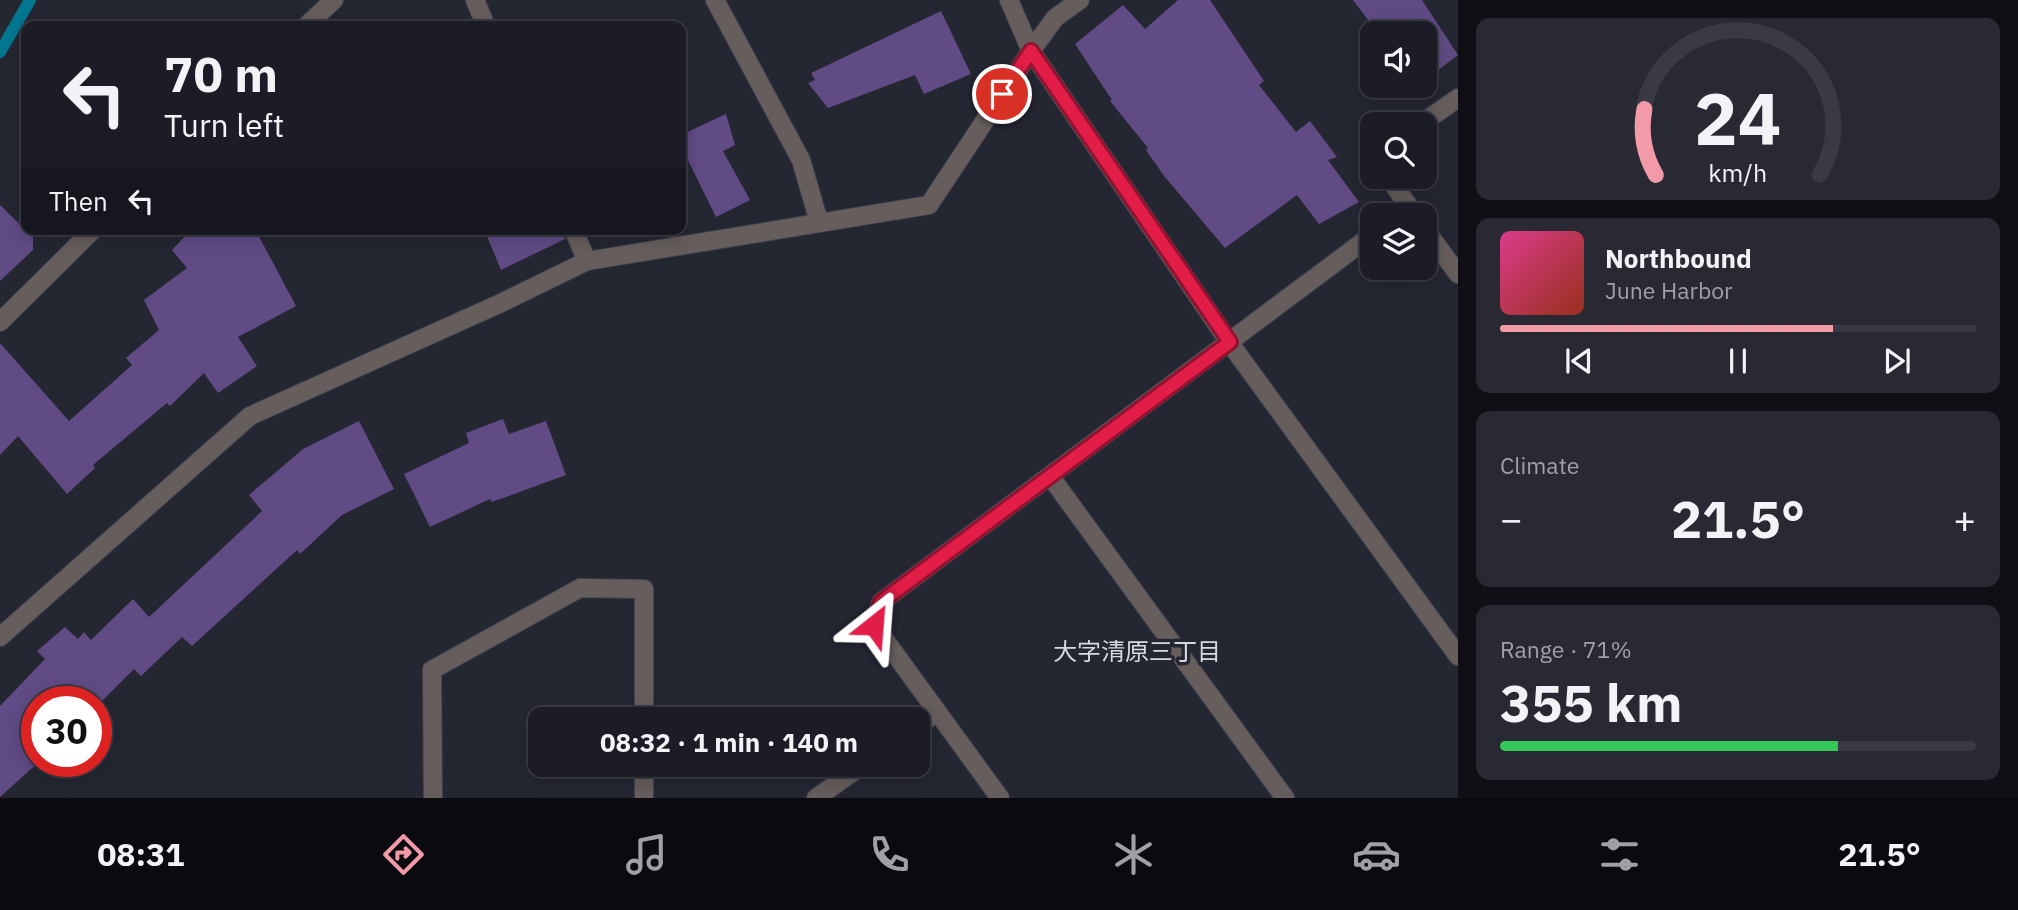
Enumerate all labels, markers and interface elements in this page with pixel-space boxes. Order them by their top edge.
map controls [1360,21,1437,280]
button: sound [1360,21,1437,98]
text: 70 m [164,42,278,105]
icon: left [49,49,140,140]
pin [972,64,1032,124]
text: 24 [1694,70,1782,165]
icon: arrive [983,75,1021,113]
text: Turn left [164,104,284,146]
button: search [1360,112,1437,189]
text: km/h [1709,156,1767,189]
icon: left [122,182,160,220]
text: Then [49,184,108,218]
button: layers [1360,203,1437,280]
text: Northbound [1605,241,1752,275]
text: June Harbor [1605,275,1733,305]
icon: previous [1560,342,1598,380]
icon: pause [1719,342,1757,380]
icon: next [1878,342,1916,380]
text: Climate [1500,450,1579,480]
text: 21.5° [1671,485,1805,552]
text: − [1500,494,1523,543]
text: + [1953,494,1976,543]
position arrow [837,588,911,662]
text: Range · 71% [1500,634,1632,664]
district label: 大字清原三丁目 [1053,635,1221,667]
text: 355 km [1500,669,1682,736]
speed limit sign: 30 [21,686,112,777]
text: 08:32 · 1 min · 140 m [600,725,858,759]
icon: directions [379,830,428,879]
icon: music [622,830,671,879]
icon: phone [865,830,914,879]
icon: climate [1109,830,1158,879]
icon: car [1352,830,1401,879]
icon: filters [1595,830,1644,879]
text: 08:31 [97,833,185,875]
text: 21.5° [1838,833,1921,875]

